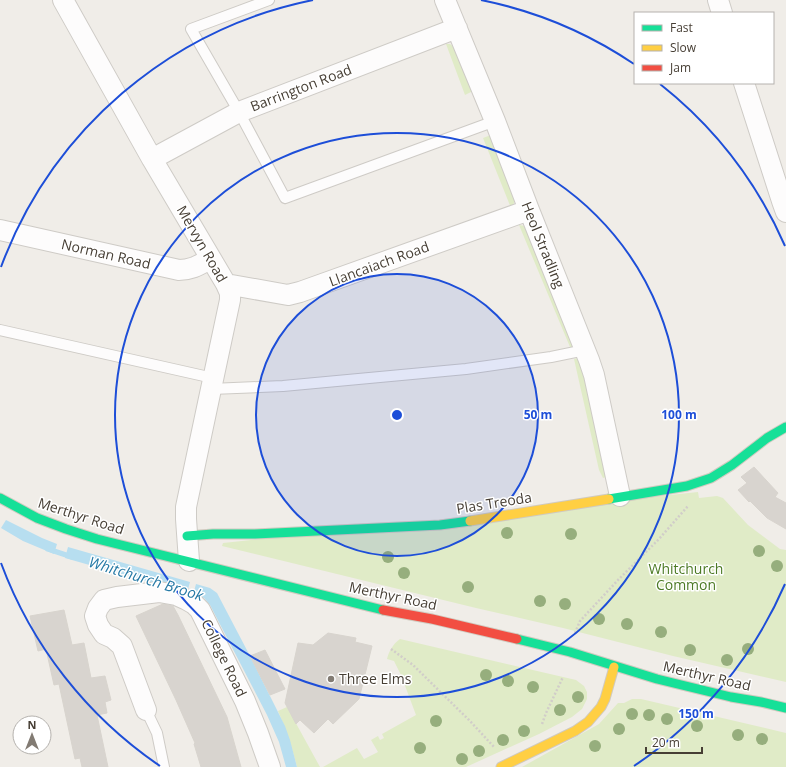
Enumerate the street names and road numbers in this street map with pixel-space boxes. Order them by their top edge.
street label: Barrington Road [247,59,354,116]
street label: Heol Stradling [517,199,570,291]
street label: Mervyn Road [173,202,232,286]
street label: Norman Road [60,234,153,273]
street label: Llancaiach Road [326,237,432,290]
street label: Plas Treoda [455,487,533,518]
street label: Merthyr Road [36,493,127,538]
street label: Merthyr Road [347,577,439,614]
street label: College Road [197,616,252,700]
street label: Merthyr Road [661,656,753,695]

